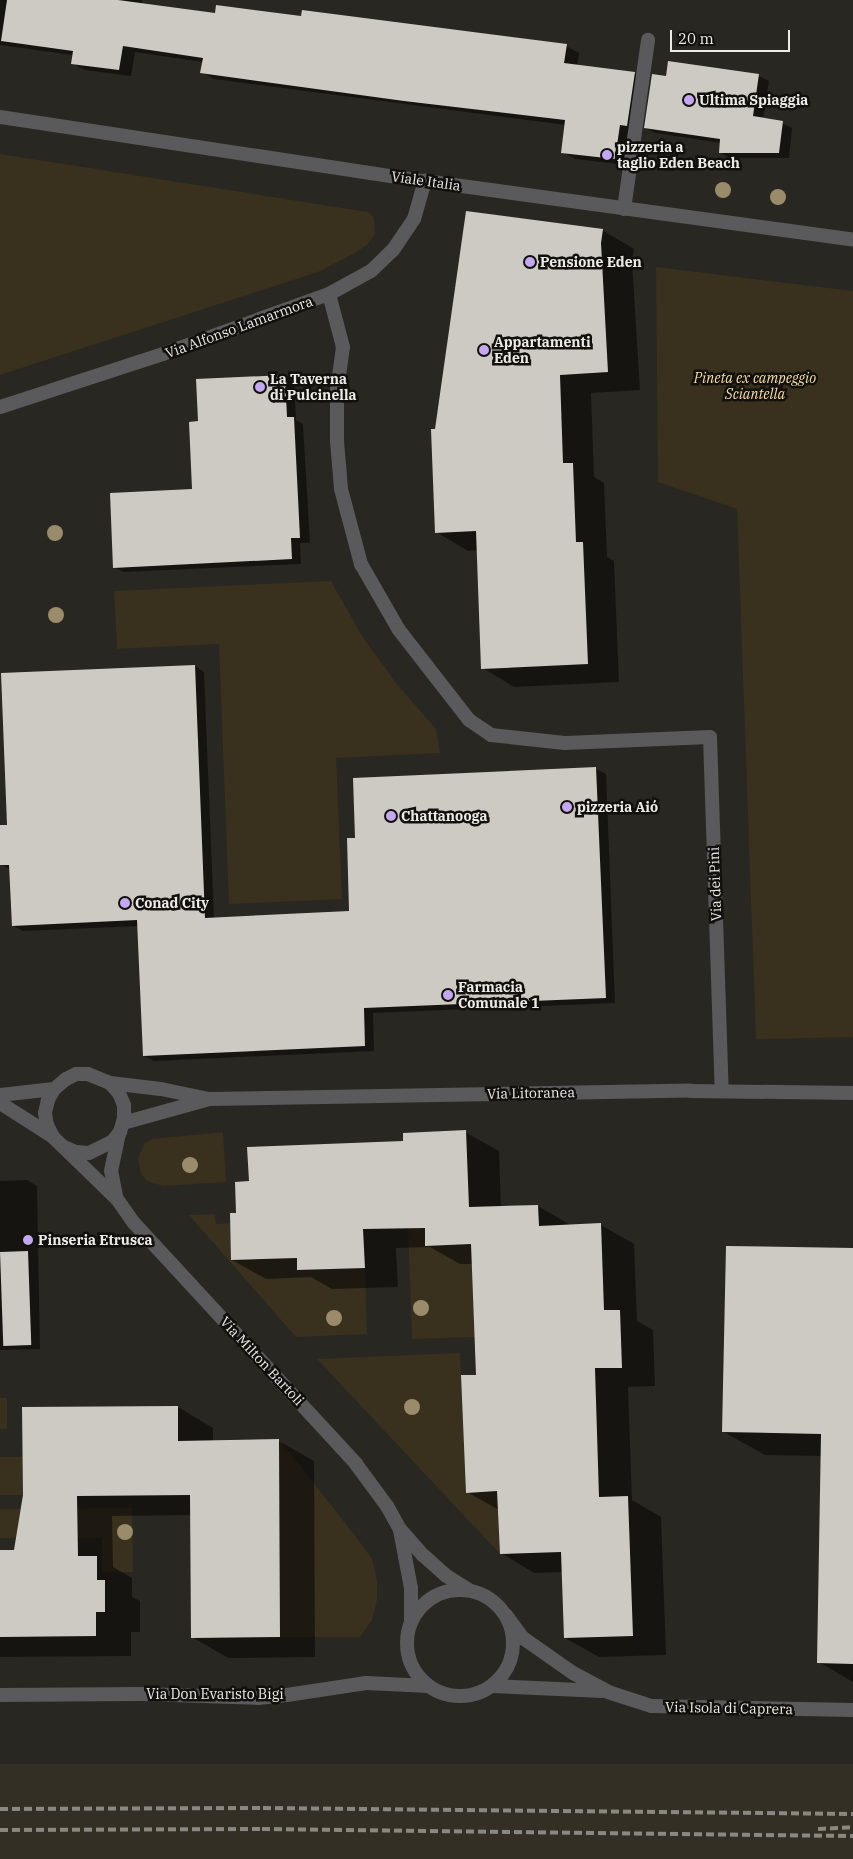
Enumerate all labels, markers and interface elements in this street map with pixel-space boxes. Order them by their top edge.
scale bar [673,20,793,52]
text: 20 m [678,29,714,48]
place label: Ultima Spiaggia [699,92,808,108]
marker: Ultima Spiaggia [683,94,695,106]
place label: pizzeria a taglio Eden Beach [617,139,740,172]
marker: pizzeria a taglio Eden Beach [601,149,613,161]
street label: Viale Italia [390,168,462,194]
place label: Pensione Eden [540,254,642,270]
marker: Pensione Eden [524,256,536,268]
street label: Via Alfonso Lamarmora [163,292,315,362]
place label: Appartamenti Eden [494,334,591,367]
marker: Appartamenti Eden [478,344,490,356]
park label: Pineta ex campeggio Sciantella [694,370,816,402]
place label: La Taverna di Pulcinella [270,371,356,404]
marker: La Taverna di Pulcinella [254,381,266,393]
place label: pizzeria Aió [577,799,658,815]
marker: pizzeria Aió [561,801,573,813]
place label: Chattanooga [401,808,488,824]
marker: Chattanooga [385,810,397,822]
street label: Via dei Pini [705,846,725,922]
place label: Conad City [135,895,209,911]
marker: Conad City [119,897,131,909]
place label: Farmacia Comunale 1 [458,979,539,1012]
marker: Farmacia Comunale 1 [442,989,454,1001]
street label: Via Litoranea [487,1084,575,1102]
place label: Pinseria Etrusca [38,1232,152,1248]
marker: Pinseria Etrusca [22,1234,34,1246]
street label: Via Milton Bartoli [217,1313,307,1409]
street label: Via Don Evaristo Bigi [146,1686,284,1702]
street label: Via Isola di Caprera [665,1698,793,1718]

